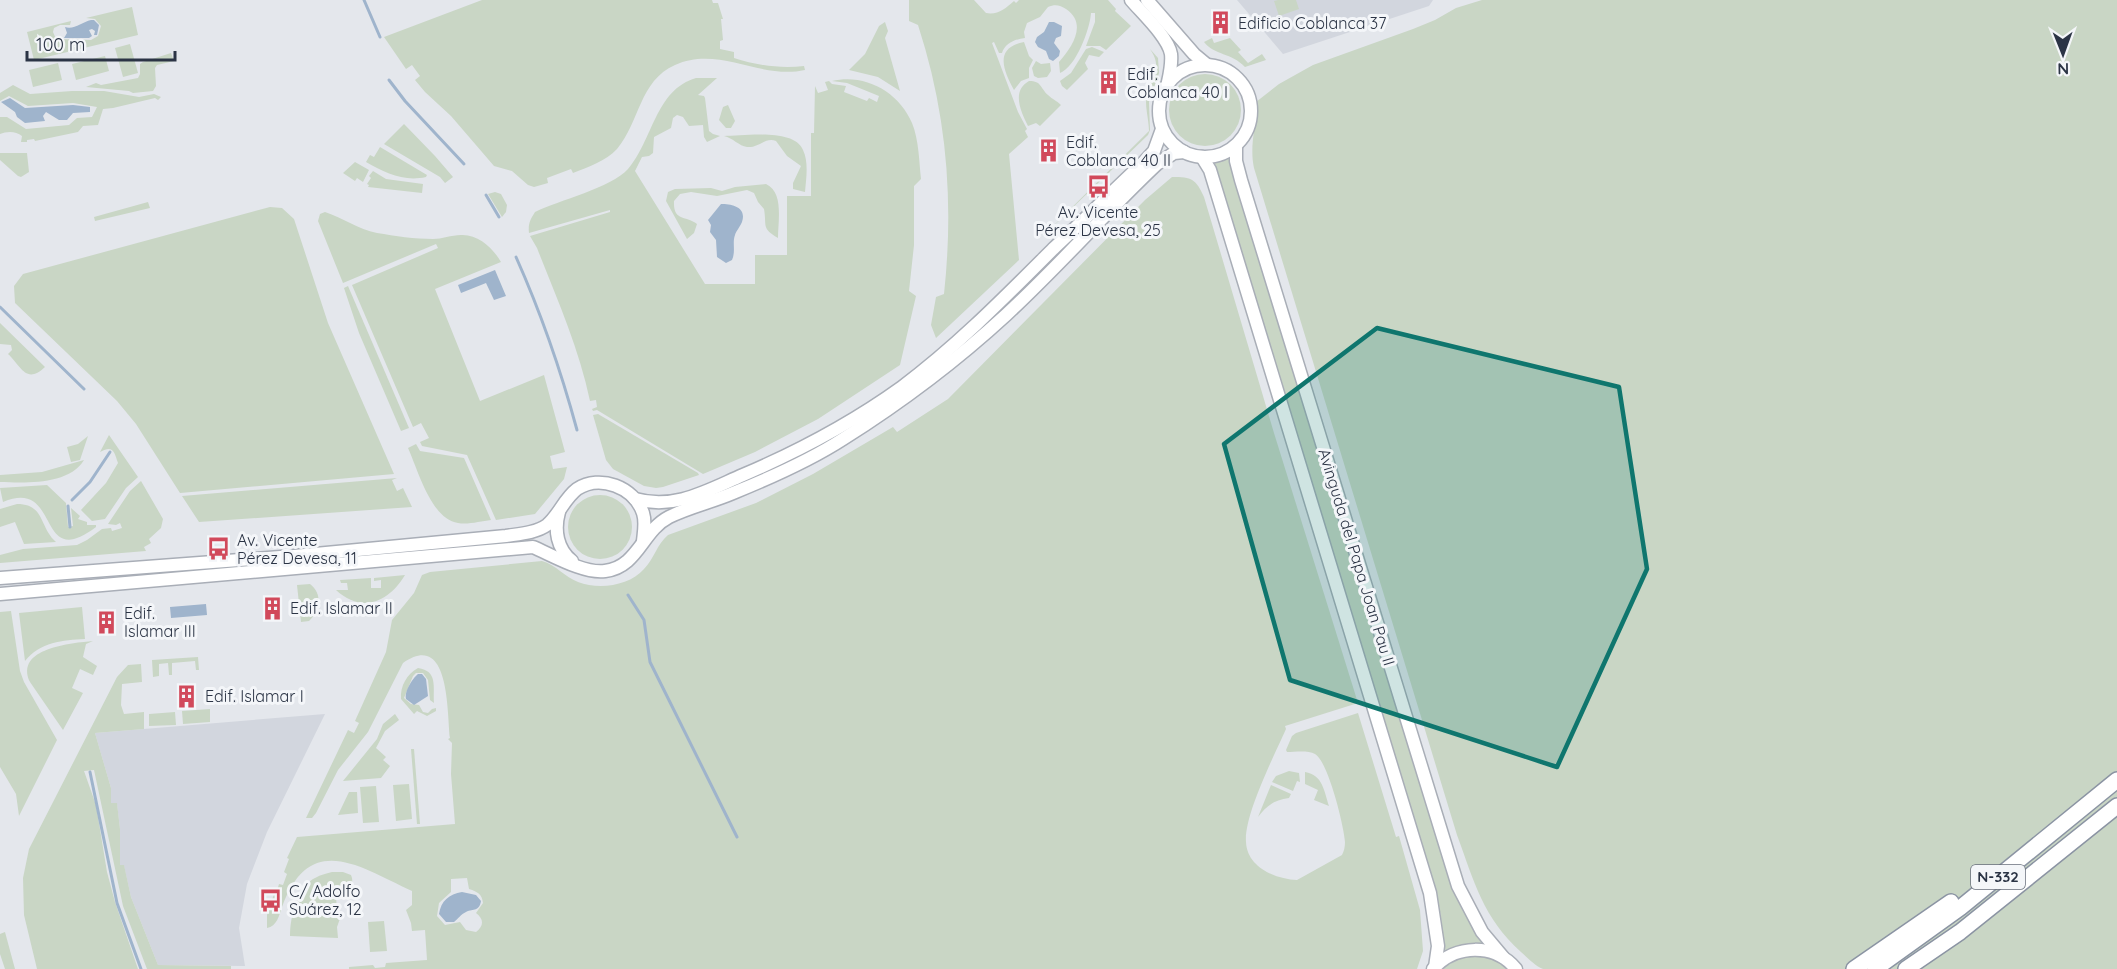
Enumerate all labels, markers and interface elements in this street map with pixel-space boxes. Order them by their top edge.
building icon: Edificio Coblanca 37 [1207,10,1233,36]
place label: Edificio Coblanca 37 [1238,13,1386,33]
scale bar [27,24,176,62]
north arrow [2033,24,2093,84]
text: 100 m [36,33,85,56]
text: N [2057,59,2069,79]
place label: Edif. Coblanca 40 I [1127,64,1228,102]
building icon: Edif. Coblanca 40 I [1096,70,1122,96]
place label: Edif. Coblanca 40 II [1066,132,1171,170]
building icon: Edif. Coblanca 40 II [1035,138,1061,164]
bus stop icon: Av. Vicente Pérez Devesa, 25 [1085,174,1111,200]
place label: Av. Vicente Pérez Devesa, 25 [1035,202,1161,240]
street label: Avinguda del Papa Joan Pau II [1314,446,1400,668]
place label: Av. Vicente Pérez Devesa, 11 [237,530,357,568]
bus stop icon: Av. Vicente Pérez Devesa, 11 [206,536,232,562]
building icon: Edif. Islamar II [259,595,285,621]
place label: Edif. Islamar II [290,598,393,618]
place label: Edif. Islamar III [124,603,196,641]
building icon: Edif. Islamar III [93,609,119,635]
building icon: Edif. Islamar I [174,683,200,709]
place label: Edif. Islamar I [205,686,304,706]
road number: N-332 [1971,865,2025,889]
place label: C/ Adolfo Suárez, 12 [289,881,362,919]
bus stop icon: C/ Adolfo Suárez, 12 [258,887,284,913]

